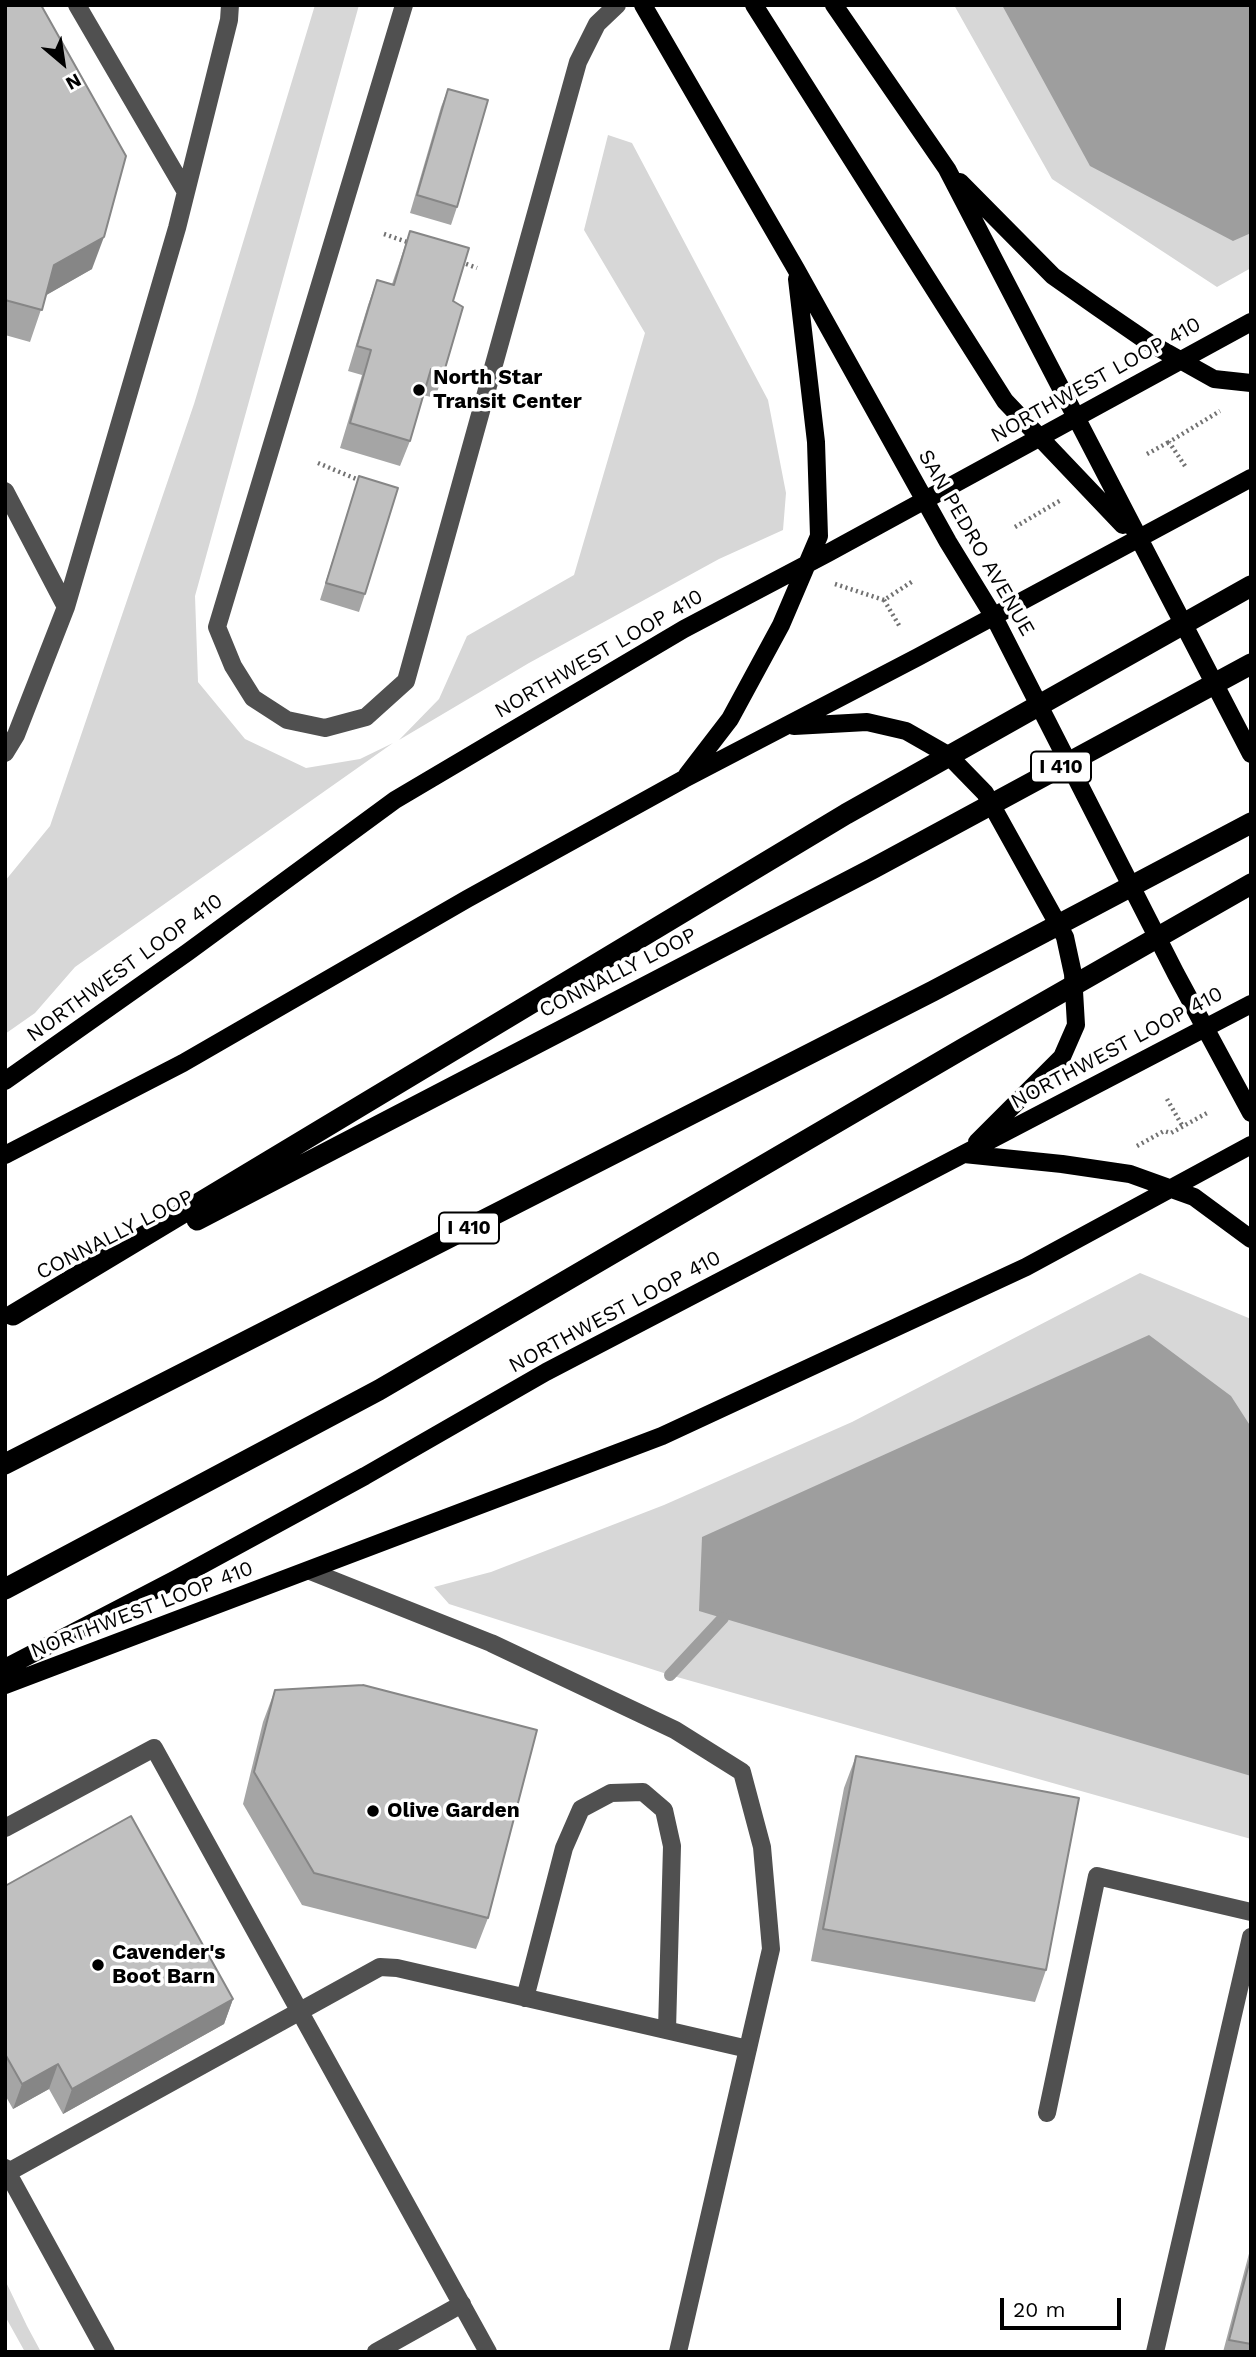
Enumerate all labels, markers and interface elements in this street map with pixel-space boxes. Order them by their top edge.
north arrow [28,28,98,98]
text: N [62,68,85,95]
street label: NORTHWEST LOOP 410 [987,312,1205,448]
place label: North Star Transit Center [433,365,582,415]
marker: North Star Transit Center [411,382,427,398]
street label: SAN PEDRO AVENUE [912,445,1040,641]
street label: NORTHWEST LOOP 410 [490,584,708,724]
road number: I 410 [1031,752,1091,782]
street label: NORTHWEST LOOP 410 [22,888,228,1048]
street label: CONNALLY LOOP [535,923,701,1023]
street label: NORTHWEST LOOP 410 [1007,981,1227,1115]
street label: CONNALLY LOOP [32,1185,198,1285]
road number: I 410 [439,1212,499,1244]
street label: NORTHWEST LOOP 410 [505,1245,725,1379]
street label: NORTHWEST LOOP 410 [27,1556,257,1664]
place label: Olive Garden [387,1798,520,1824]
marker: Olive Garden [365,1803,381,1819]
place label: Cavender's Boot Barn [112,1940,225,1990]
marker: Cavender's Boot Barn [90,1957,106,1973]
scale bar [1004,2284,1125,2328]
text: 20 m [1013,2297,1065,2322]

